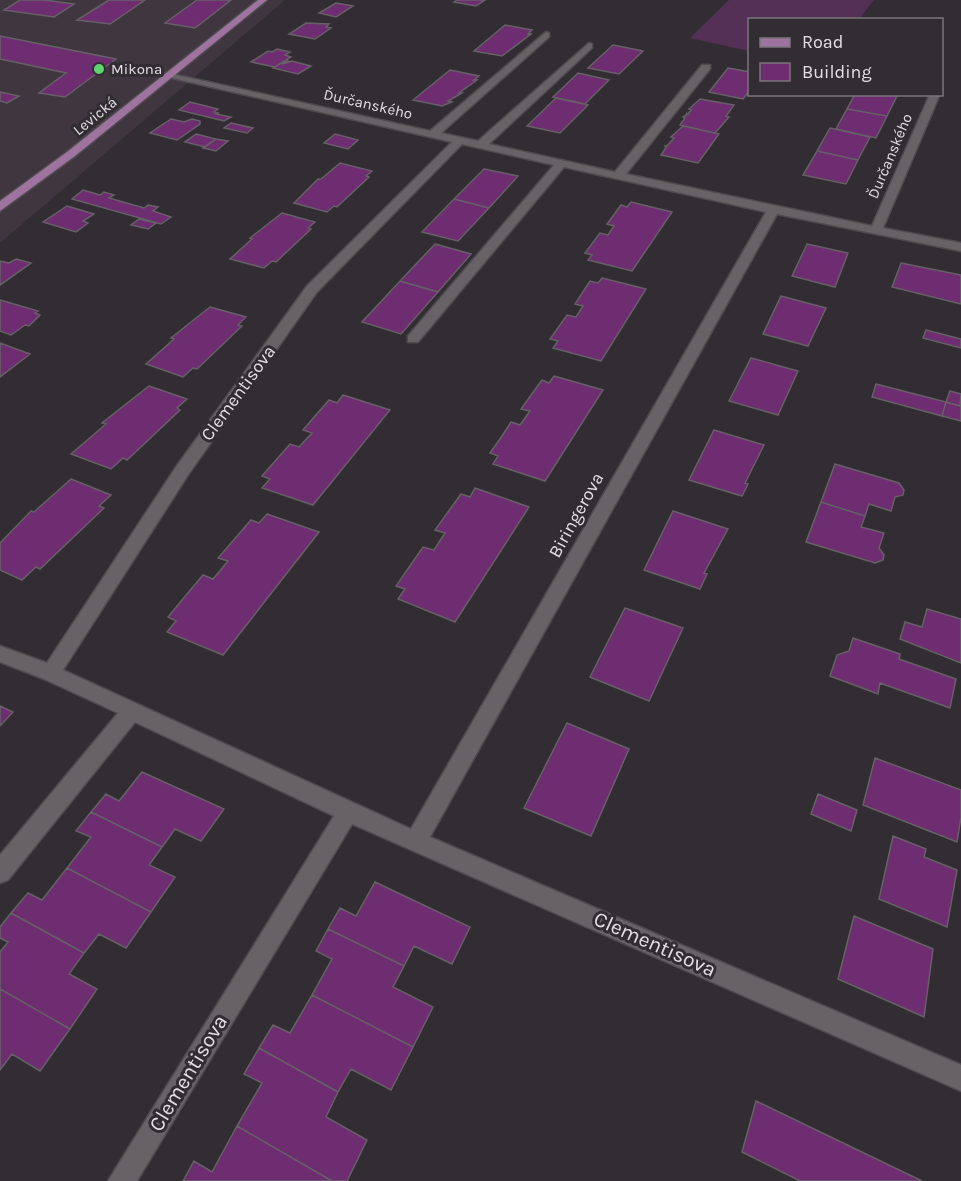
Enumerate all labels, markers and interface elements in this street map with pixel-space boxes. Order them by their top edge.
legend [748,18,943,96]
text: Road [802,31,843,53]
place label: Mikona [111,60,162,78]
text: Building [802,61,872,83]
marker: Mikona [92,62,106,76]
street label: Ďurčanského [322,85,414,123]
street label: Levická [69,93,121,139]
street label: Ďurčanského [864,111,916,201]
street label: Clementisova [196,341,280,445]
street label: Biringerova [544,469,608,561]
street label: Clementisova [590,906,720,982]
street label: Clementisova [144,1010,232,1136]

